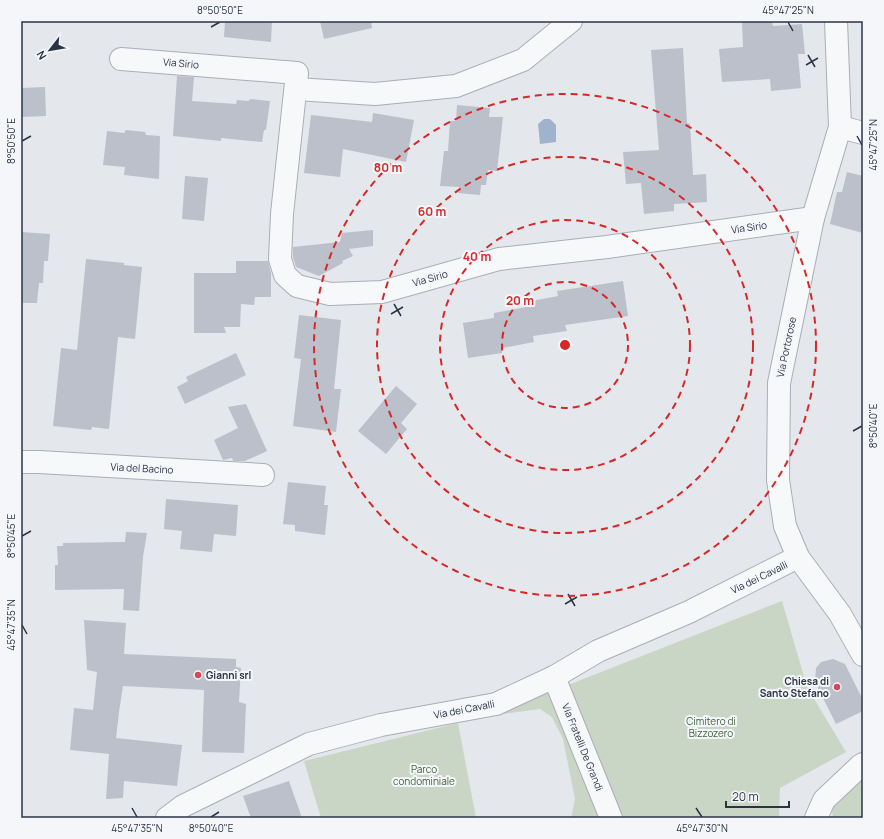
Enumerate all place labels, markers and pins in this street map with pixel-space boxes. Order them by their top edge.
centre of rings [558,338,572,352]
place label: Gianni srl [206,668,251,682]
marker: Gianni srl [193,670,203,680]
place label: Chiesa di Santo Stefano [760,674,829,700]
marker: Chiesa di Santo Stefano [832,682,842,692]

